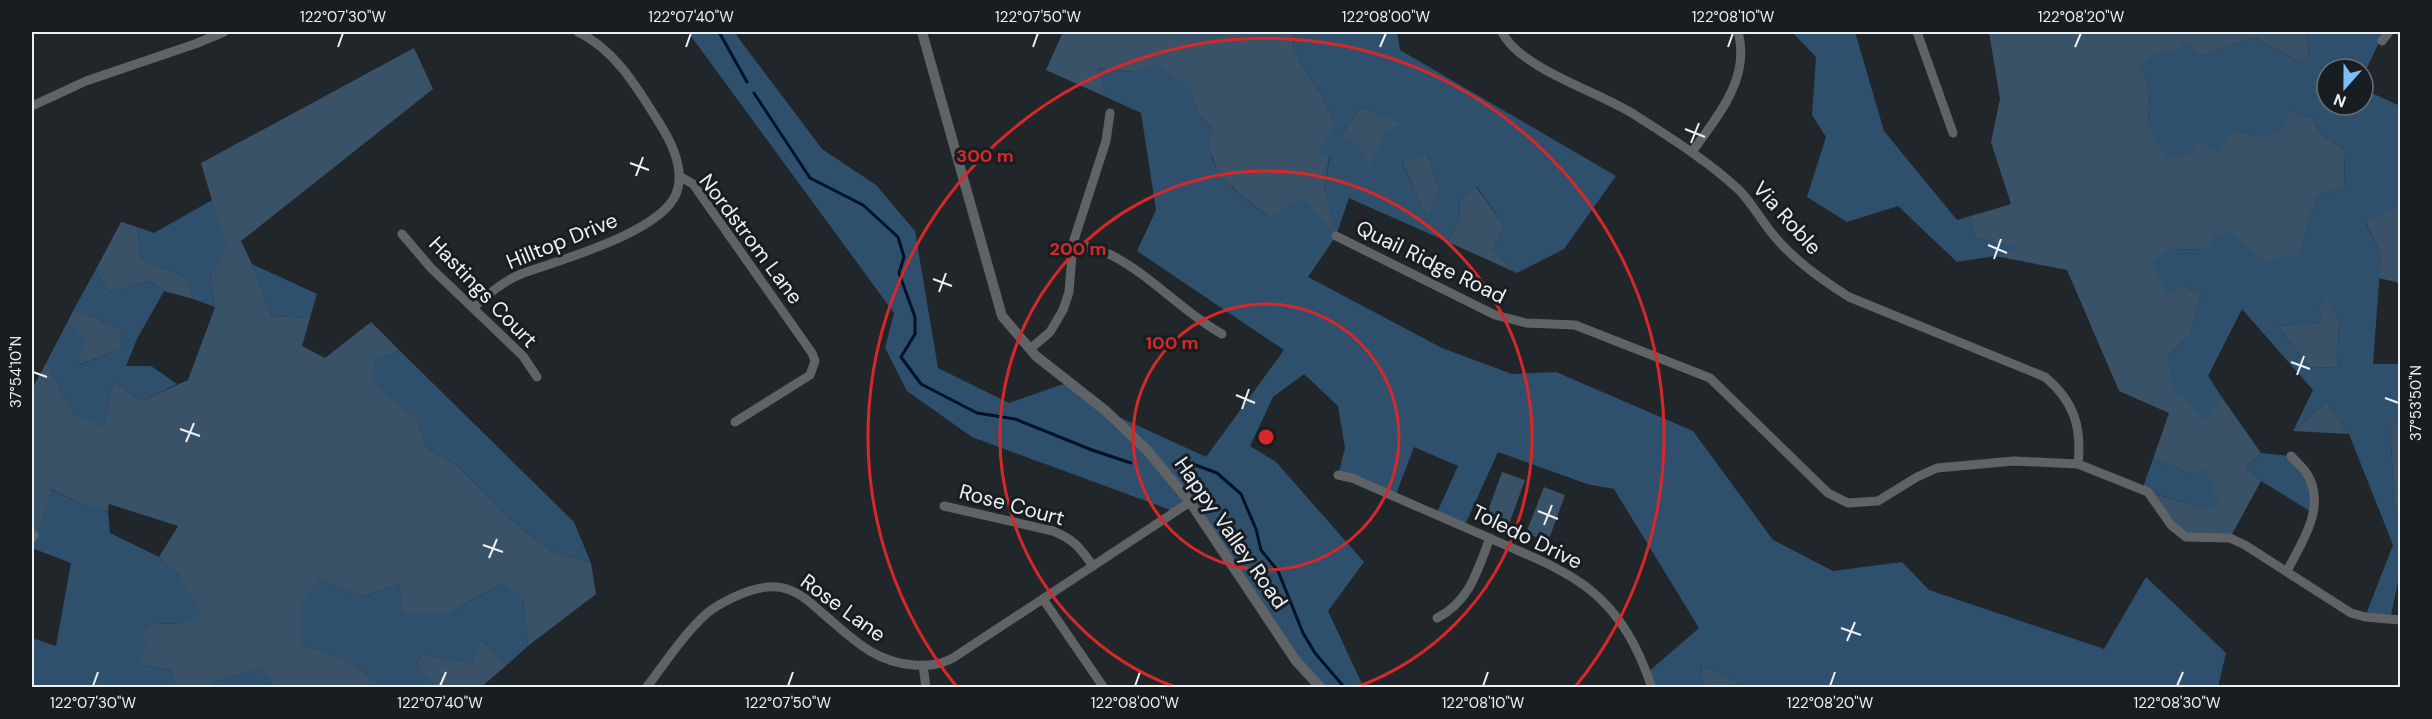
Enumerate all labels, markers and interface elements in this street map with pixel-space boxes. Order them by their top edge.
text: 122°07'30"W [300,7,386,27]
text: 122°07'40"W [648,7,734,27]
text: 122°07'50"W [995,7,1081,27]
text: 122°08'00"W [1342,7,1431,27]
text: 122°08'10"W [1692,7,1775,27]
text: 122°08'20"W [2038,7,2125,27]
north arrow [2315,57,2375,117]
text: N [2331,89,2349,112]
text: 300 m [956,144,1014,168]
street label: Nordstrom Lane [693,168,809,310]
street label: Via Roble [1746,175,1828,261]
street label: Hilltop Drive [502,206,622,276]
street label: Quail Ridge Road [1351,214,1511,310]
street label: Hastings Court [423,230,543,354]
text: 200 m [1050,237,1106,261]
text: 100 m [1145,331,1199,355]
text: 37°54'10"N [6,336,26,408]
text: 37°53'50"N [2406,365,2426,441]
centre of rings [1256,427,1276,447]
street label: Happy Valley Road [1168,451,1294,615]
street label: Rose Court [956,478,1068,532]
street label: Toledo Drive [1467,498,1587,576]
street label: Rose Lane [795,568,891,648]
text: 122°07'30"W [50,693,136,713]
text: 122°07'40"W [397,693,483,713]
text: 122°07'50"W [745,693,831,713]
text: 122°08'00"W [1091,693,1180,713]
text: 122°08'10"W [1442,693,1525,713]
text: 122°08'20"W [1787,693,1874,713]
text: 122°08'30"W [2134,693,2221,713]

